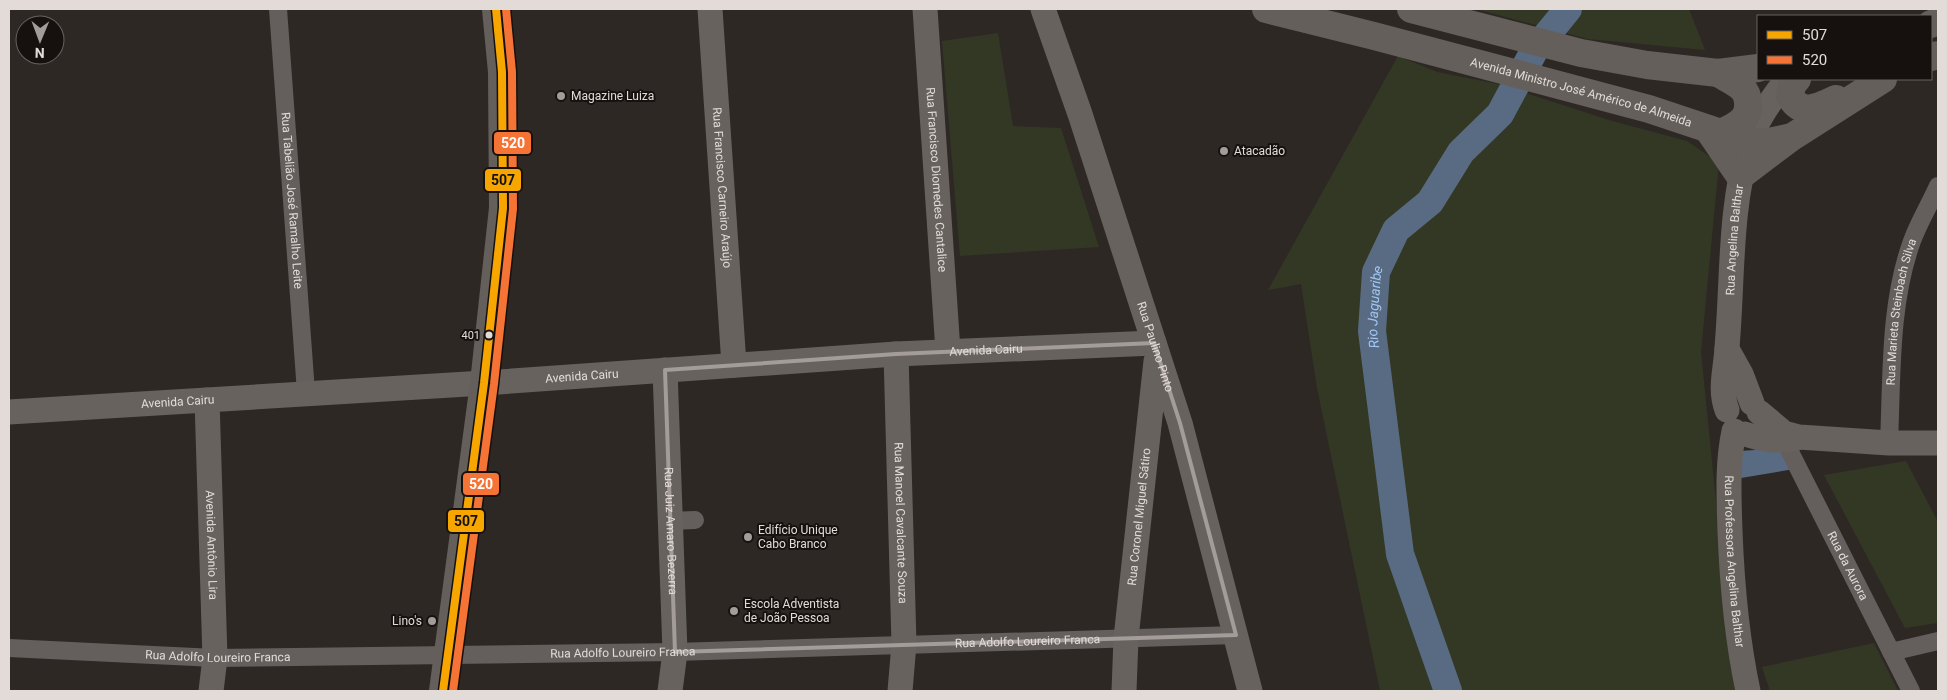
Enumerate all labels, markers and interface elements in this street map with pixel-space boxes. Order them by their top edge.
north arrow [15,15,65,65]
legend [1757,15,1932,80]
text: 507 [1802,26,1827,44]
text: N [35,45,45,61]
text: 520 [1802,51,1827,69]
street label: Avenida Ministro José Américo de Almeida [1469,55,1694,130]
street label: Rua Francisco Diomedes Cantalice [923,87,950,273]
place label: Magazine Luiza [571,89,654,103]
marker: Magazine Luiza [555,90,567,102]
street label: Rua Francisco Carneiro Araújo [710,107,734,269]
street label: Rua Tabelião José Ramalho Leite [279,112,305,289]
line badge: 520 [493,131,532,155]
text: 520 [501,135,525,151]
place label: Atacadão [1234,144,1285,158]
marker: Atacadão [1218,145,1230,157]
line badge: 507 [484,168,522,192]
text: 507 [491,172,515,188]
street label: Rua Angelina Balthar [1723,183,1746,296]
street label: Rua Marieta Steinbach Silva [1884,237,1919,386]
water label: Rio Jaguaribe [1364,263,1386,349]
street label: Rua Paulino Pinto [1134,300,1177,394]
place label: 401 [461,329,480,342]
marker: 401 [484,330,494,340]
street label: Avenida Cairu [949,342,1023,359]
street label: Avenida Cairu [545,367,619,386]
street label: Avenida Cairu [141,392,215,411]
street label: Rua Manoel Cavalcante Souza [891,442,910,604]
street label: Rua Coronel Miguel Sátiro [1125,447,1154,586]
street label: Rua Juiz Amaro Bezerra [661,467,680,595]
line badge: 520 [462,472,500,496]
street label: Rua Professora Angelina Balthar [1722,475,1747,649]
text: 520 [469,476,493,492]
street label: Avenida Antônio Lira [203,490,220,600]
line badge: 507 [447,509,485,533]
text: 507 [454,513,478,529]
place label: Edifício Unique Cabo Branco [758,523,838,551]
street label: Rua da Aurora [1824,529,1871,603]
marker: Edifício Unique Cabo Branco [742,531,754,543]
place label: Escola Adventista de João Pessoa [744,597,839,625]
marker: Escola Adventista de João Pessoa [728,605,740,617]
place label: Lino's [392,614,422,628]
marker: Lino's [426,615,438,627]
street label: Rua Adolfo Loureiro Franca [955,632,1100,651]
street label: Rua Adolfo Loureiro Franca [550,644,696,661]
street label: Rua Adolfo Loureiro Franca [145,648,290,665]

